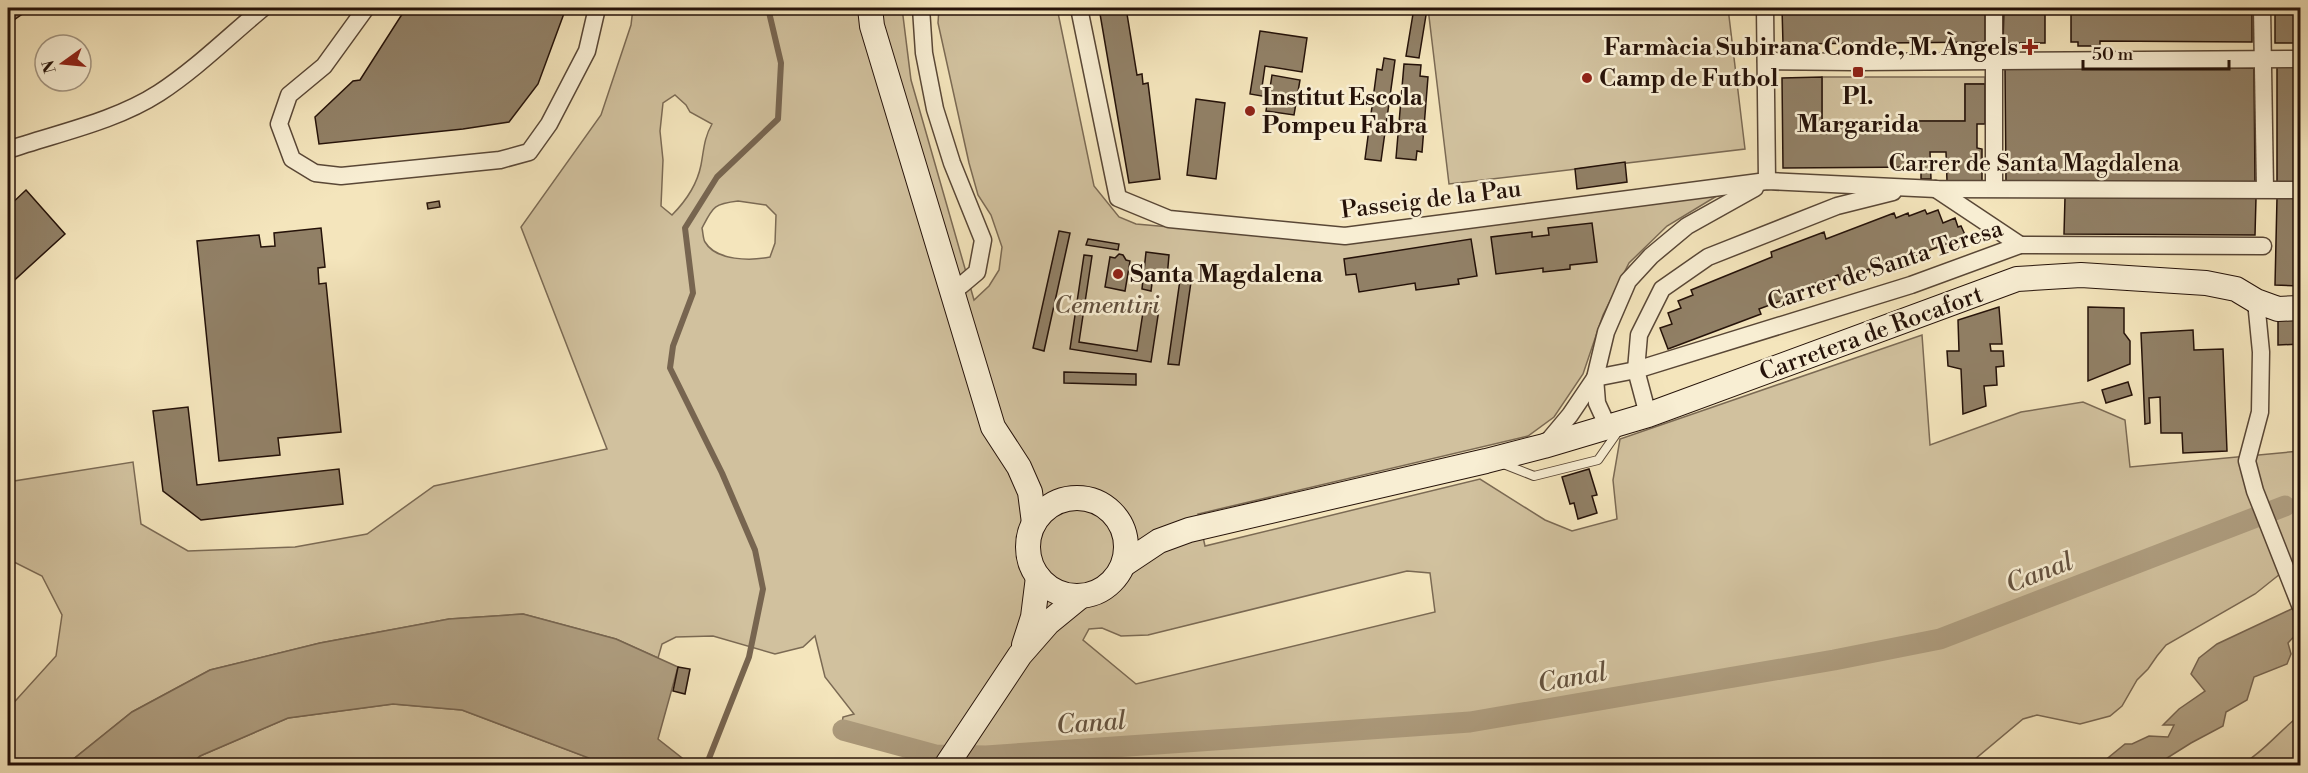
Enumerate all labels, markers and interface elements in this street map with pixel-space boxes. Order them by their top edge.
place label: Farmàcia Subirana Conde, M. Àngels [1604,31,2018,63]
north arrow [33,33,93,93]
scale bar [2083,33,2228,71]
marker: Farmàcia Subirana Conde, M. Àngels [2023,40,2037,54]
text: 50 m [2092,43,2134,66]
text: N [38,58,61,75]
place label: Camp de Futbol [1599,64,1779,94]
marker: Pl. Margarida [1851,65,1865,79]
marker: Camp de Futbol [1580,71,1594,85]
place label: Pl. Margarida [1797,82,1920,140]
place label: Institut Escola Pompeu Fabra [1262,83,1429,141]
marker: Institut Escola Pompeu Fabra [1243,104,1257,118]
street label: Carrer de Santa Magdalena [1888,149,2180,179]
street label: Passeig de la Pau [1339,174,1523,226]
street label: Carrer de Santa Teresa [1764,213,2008,318]
place label: Santa Magdalena [1130,260,1324,290]
marker: Santa Magdalena [1111,267,1125,281]
street label: Carretera de Rocafort [1755,279,1988,388]
park label: Cementiri [1054,291,1160,321]
water label: Canal [2001,545,2078,600]
water label: Canal [1535,656,1610,700]
water label: Canal [1055,705,1128,741]

